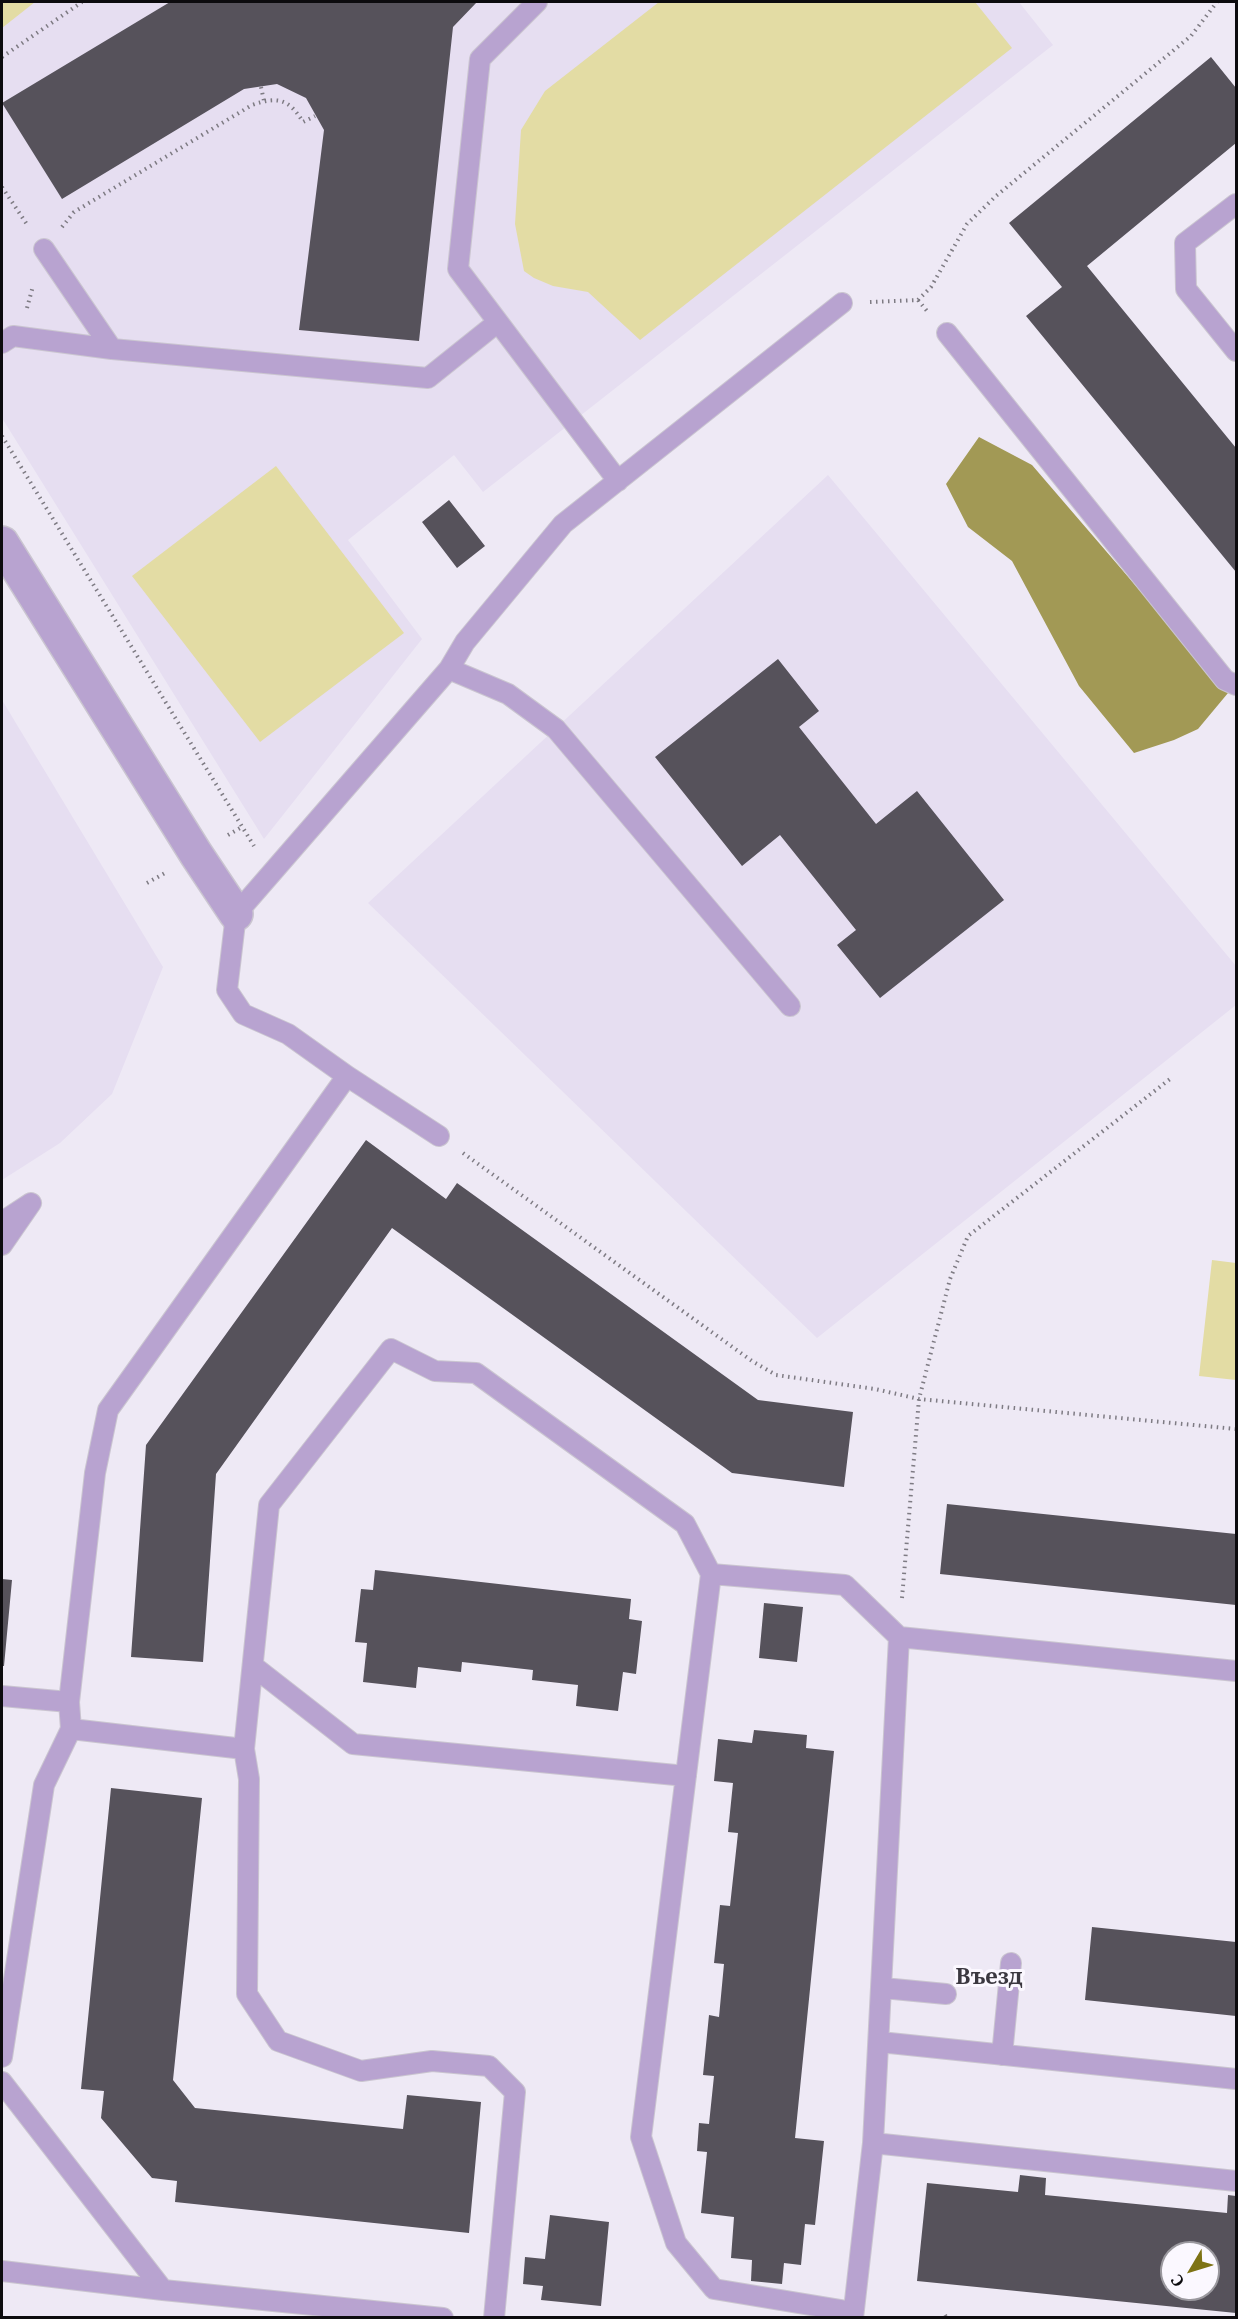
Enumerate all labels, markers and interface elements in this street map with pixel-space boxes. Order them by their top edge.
district label: Въезд [955,1965,1023,1991]
north arrow [1160,2241,1220,2301]
text: С [1165,2270,1189,2292]

